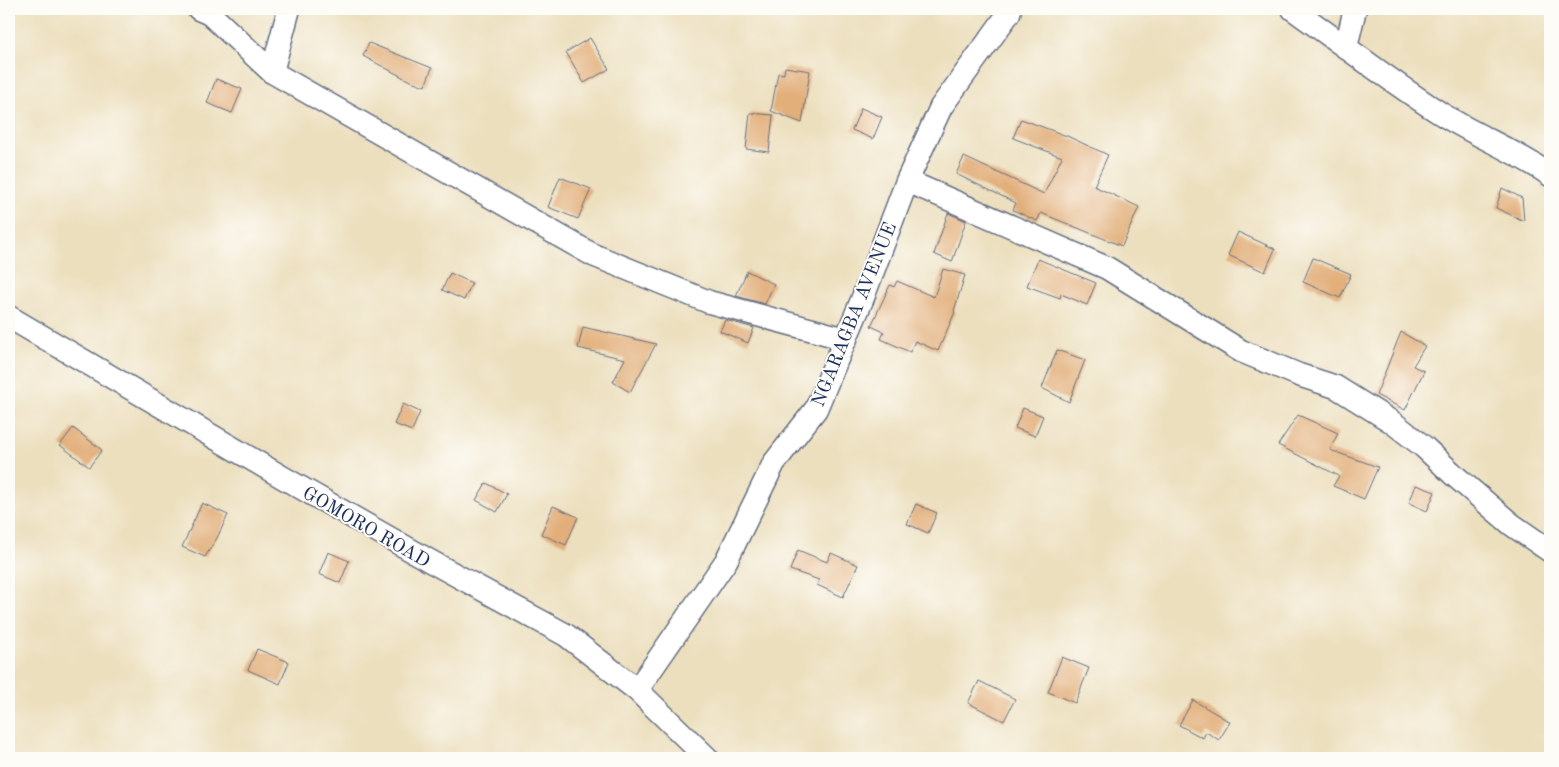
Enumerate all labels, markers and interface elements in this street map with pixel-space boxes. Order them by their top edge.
street label: NGARAGBA AVENUE [810,220,901,410]
street label: GOMORO ROAD [299,484,433,572]

